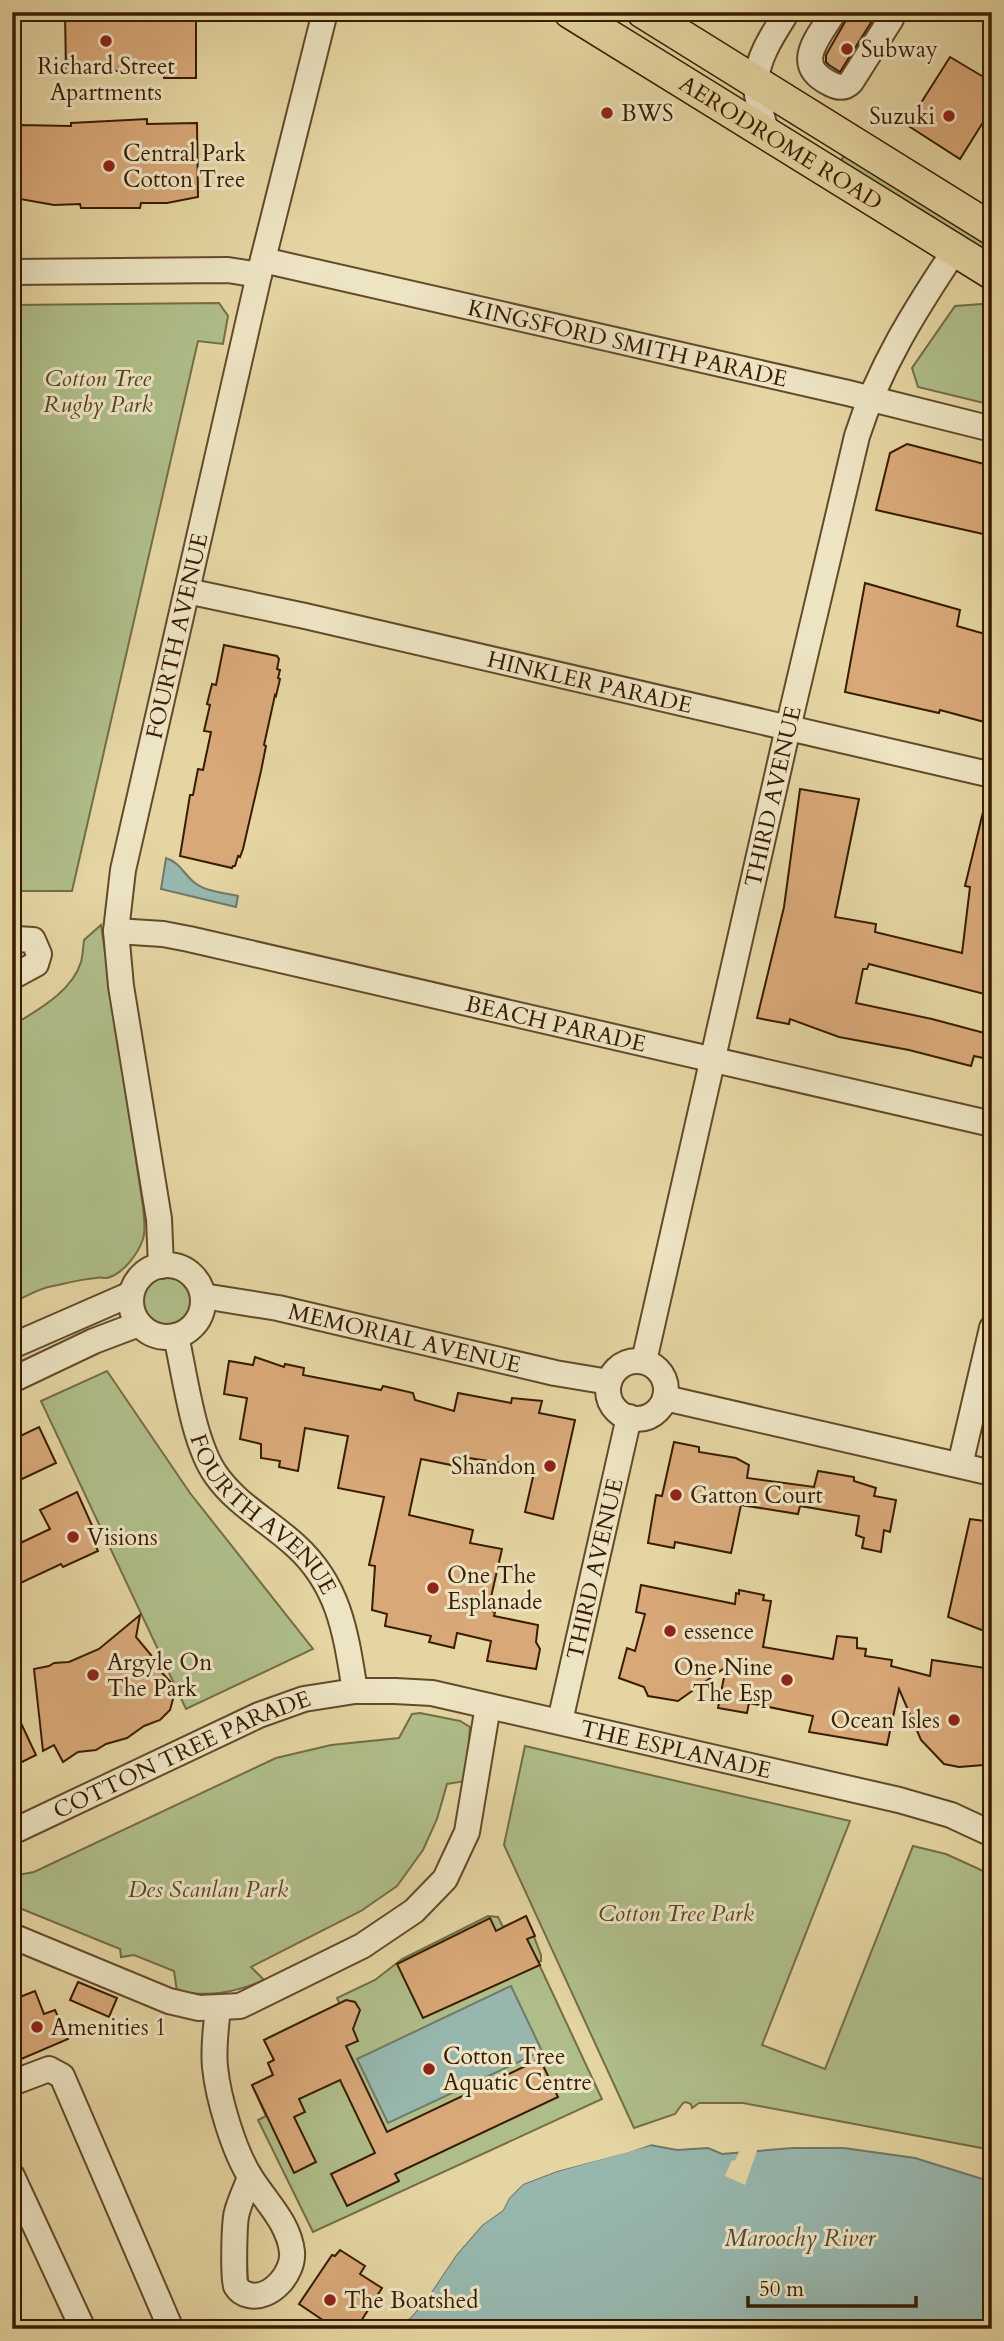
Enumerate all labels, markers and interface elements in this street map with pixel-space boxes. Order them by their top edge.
marker: Richard Street Apartments [98,33,114,49]
place label: Subway [861,34,938,65]
marker: Subway [839,41,855,57]
place label: Richard Street Apartments [37,51,175,108]
street label: AERODROME ROAD [673,68,888,218]
place label: BWS [621,98,674,129]
place label: Suzuki [869,101,935,132]
marker: BWS [599,105,615,121]
marker: Suzuki [941,108,957,124]
place label: Central Park Cotton Tree [123,138,247,195]
marker: Central Park Cotton Tree [101,158,117,174]
street label: KINGSFORD SMITH PARADE [465,292,790,395]
park label: Cotton Tree Rugby Park [43,363,153,420]
street label: FOURTH AVENUE [139,530,216,742]
street label: HINKLER PARADE [484,644,695,721]
street label: THIRD AVENUE [737,703,809,890]
street label: BEACH PARADE [462,988,649,1060]
street label: MEMORIAL AVENUE [285,1296,524,1380]
street label: FOURTH AVENUE [183,1430,344,1600]
place label: Shandon [451,1451,536,1482]
marker: Shandon [542,1458,558,1474]
street label: THIRD AVENUE [559,1475,631,1663]
place label: Gatton Court [690,1480,823,1511]
marker: Gatton Court [668,1487,684,1503]
place label: Visions [87,1522,158,1553]
marker: Visions [65,1529,81,1545]
place label: One The Esplanade [447,1560,543,1617]
marker: One The Esplanade [425,1580,441,1596]
place label: essence [684,1616,754,1647]
marker: essence [662,1623,678,1639]
place label: Argyle On The Park [107,1647,212,1704]
place label: One Nine The Esp [674,1652,773,1709]
marker: Argyle On The Park [85,1667,101,1683]
marker: One Nine The Esp [779,1672,795,1688]
street label: COTTON TREE PARADE [48,1683,315,1826]
place label: Ocean Isles [830,1705,940,1736]
street label: THE ESPLANADE [577,1712,774,1786]
marker: Ocean Isles [946,1712,962,1728]
park label: Des Scanlan Park [128,1874,289,1905]
park label: Cotton Tree Park [598,1898,754,1929]
place label: Amenities 1 [51,2012,167,2043]
marker: Amenities 1 [29,2019,45,2035]
place label: Cotton Tree Aquatic Centre [443,2041,592,2098]
marker: Cotton Tree Aquatic Centre [421,2061,437,2077]
water label: Maroochy River [725,2222,877,2255]
scale bar [748,2264,916,2308]
text: 50 m [759,2275,804,2304]
place label: The Boatshed [344,2285,479,2316]
marker: The Boatshed [322,2292,338,2308]

